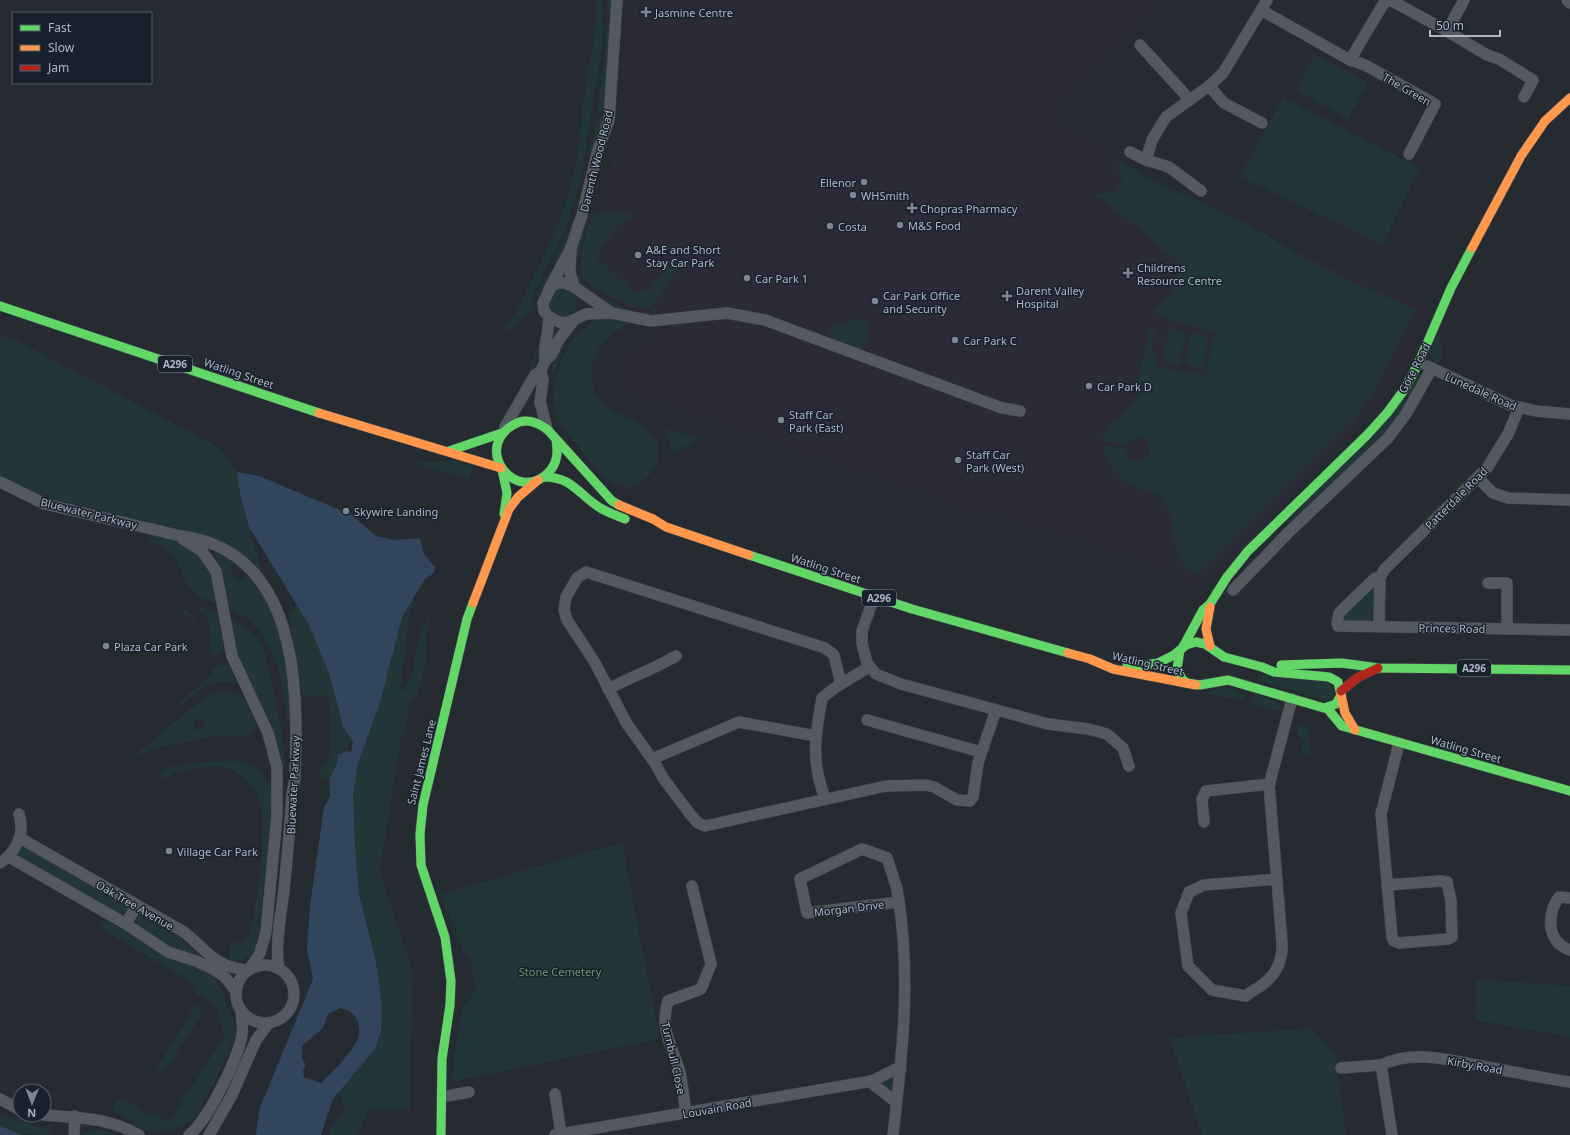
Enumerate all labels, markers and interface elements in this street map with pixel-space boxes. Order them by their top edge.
place label: Jasmine Centre [654,5,733,20]
marker: Jasmine Centre [640,6,652,18]
legend [12,12,152,84]
scale bar [1430,12,1500,38]
text: 50 m [1436,17,1464,34]
text: Fast [48,19,72,36]
text: Slow [48,39,75,56]
text: Jam [47,59,69,76]
street label: The Green [1380,69,1434,109]
street label: Darenth Wood Road [576,108,616,214]
place label: Ellenor [820,175,856,190]
marker: Ellenor [859,177,869,187]
place label: WHSmith [861,188,909,203]
marker: WHSmith [848,190,858,200]
place label: Chopras Pharmacy [920,201,1018,216]
marker: Chopras Pharmacy [907,203,917,213]
place label: M&S Food [908,218,961,233]
place label: Costa [838,219,867,234]
marker: M&S Food [895,220,905,230]
marker: Costa [825,221,835,231]
place label: A&E and Short Stay Car Park [646,242,721,270]
marker: A&E and Short Stay Car Park [633,250,643,260]
place label: Childrens Resource Centre [1137,260,1222,288]
marker: Childrens Resource Centre [1122,267,1134,279]
place label: Car Park 1 [755,271,808,286]
marker: Car Park 1 [742,273,752,283]
place label: Darent Valley Hospital [1016,283,1085,311]
place label: Car Park Office and Security [883,288,960,316]
marker: Darent Valley Hospital [1001,290,1013,302]
marker: Car Park Office and Security [870,296,880,306]
place label: Car Park C [963,333,1017,348]
marker: Car Park C [950,335,960,345]
street label: Gore Road [1395,340,1433,396]
street label: Watling Street [202,354,276,392]
road number: A296 [158,356,192,372]
street label: Lunedale Road [1443,369,1519,413]
place label: Car Park D [1097,379,1152,394]
marker: Car Park D [1084,381,1094,391]
place label: Staff Car Park (East) [789,407,843,435]
marker: Staff Car Park (East) [776,415,786,425]
place label: Staff Car Park (West) [966,447,1024,475]
marker: Staff Car Park (West) [953,455,963,465]
street label: Patterdale Road [1422,464,1490,532]
street label: Bluewater Parkway [39,494,139,532]
place label: Skywire Landing [354,504,438,519]
marker: Skywire Landing [341,506,351,516]
street label: Watling Street [789,550,863,586]
road number: A296 [862,590,896,606]
street label: Princes Road [1418,620,1486,636]
place label: Plaza Car Park [114,639,188,654]
marker: Plaza Car Park [101,641,111,651]
street label: Watling Street [1111,647,1185,679]
road number: A296 [1457,660,1491,676]
street label: Saint James Lane [403,718,439,806]
street label: Watling Street [1429,732,1503,766]
street label: Bluewater Parkway [283,735,303,835]
place label: Village Car Park [177,844,258,859]
marker: Village Car Park [164,846,174,856]
street label: Oak Tree Avenue [93,877,177,933]
street label: Morgan Drive [813,896,885,920]
park label: Stone Cemetery [519,964,602,979]
street label: Turnbull Close [658,1020,690,1096]
street label: Kirby Road [1446,1053,1504,1077]
north arrow [12,1083,52,1123]
street label: Louvain Road [681,1095,753,1121]
text: N [27,1106,36,1121]

